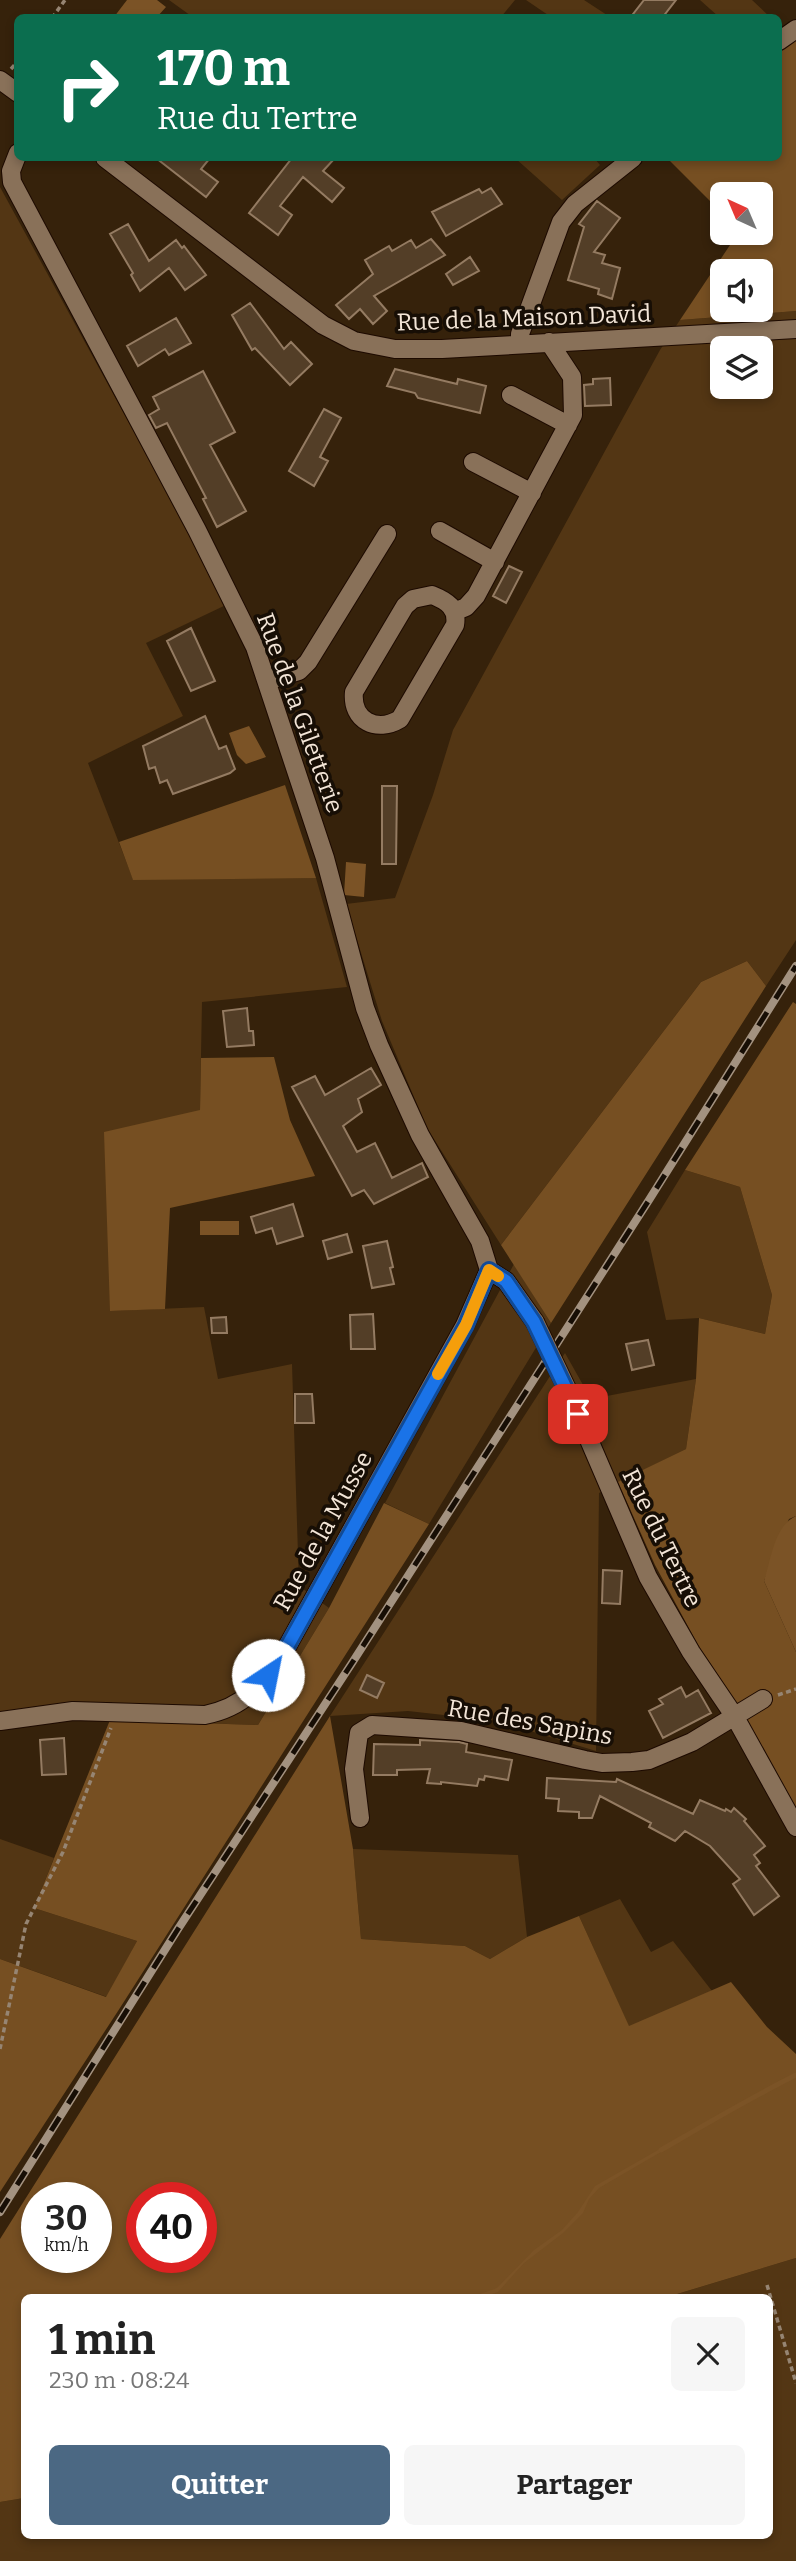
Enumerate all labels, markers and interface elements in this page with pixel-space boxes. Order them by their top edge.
text: 170 m [157,39,290,98]
icon: right [42,42,133,133]
text: Rue du Tertre [157,99,358,137]
north arrow [710,182,774,245]
map controls [710,182,773,399]
button: sound [710,259,773,322]
street label: Rue de la Maison David [396,300,652,336]
button: layers [710,336,773,399]
street label: Rue de la Giletterie [251,609,349,817]
pin [548,1384,608,1444]
icon: arrive [559,1395,597,1433]
street label: Rue de la Musse [268,1447,378,1615]
street label: Rue du Tertre [616,1464,708,1612]
position arrow [231,1638,305,1712]
street label: Rue des Sapins [445,1694,615,1750]
speed limit sign: 40 [126,2182,217,2273]
text: 30 [45,2197,88,2239]
text: km/h [44,2234,89,2256]
text: 1 min [49,2315,155,2365]
button: close [671,2317,745,2391]
text: 230 m · 08:24 [49,2366,189,2394]
button: Quitter [49,2445,390,2525]
button: Partager [404,2445,745,2525]

